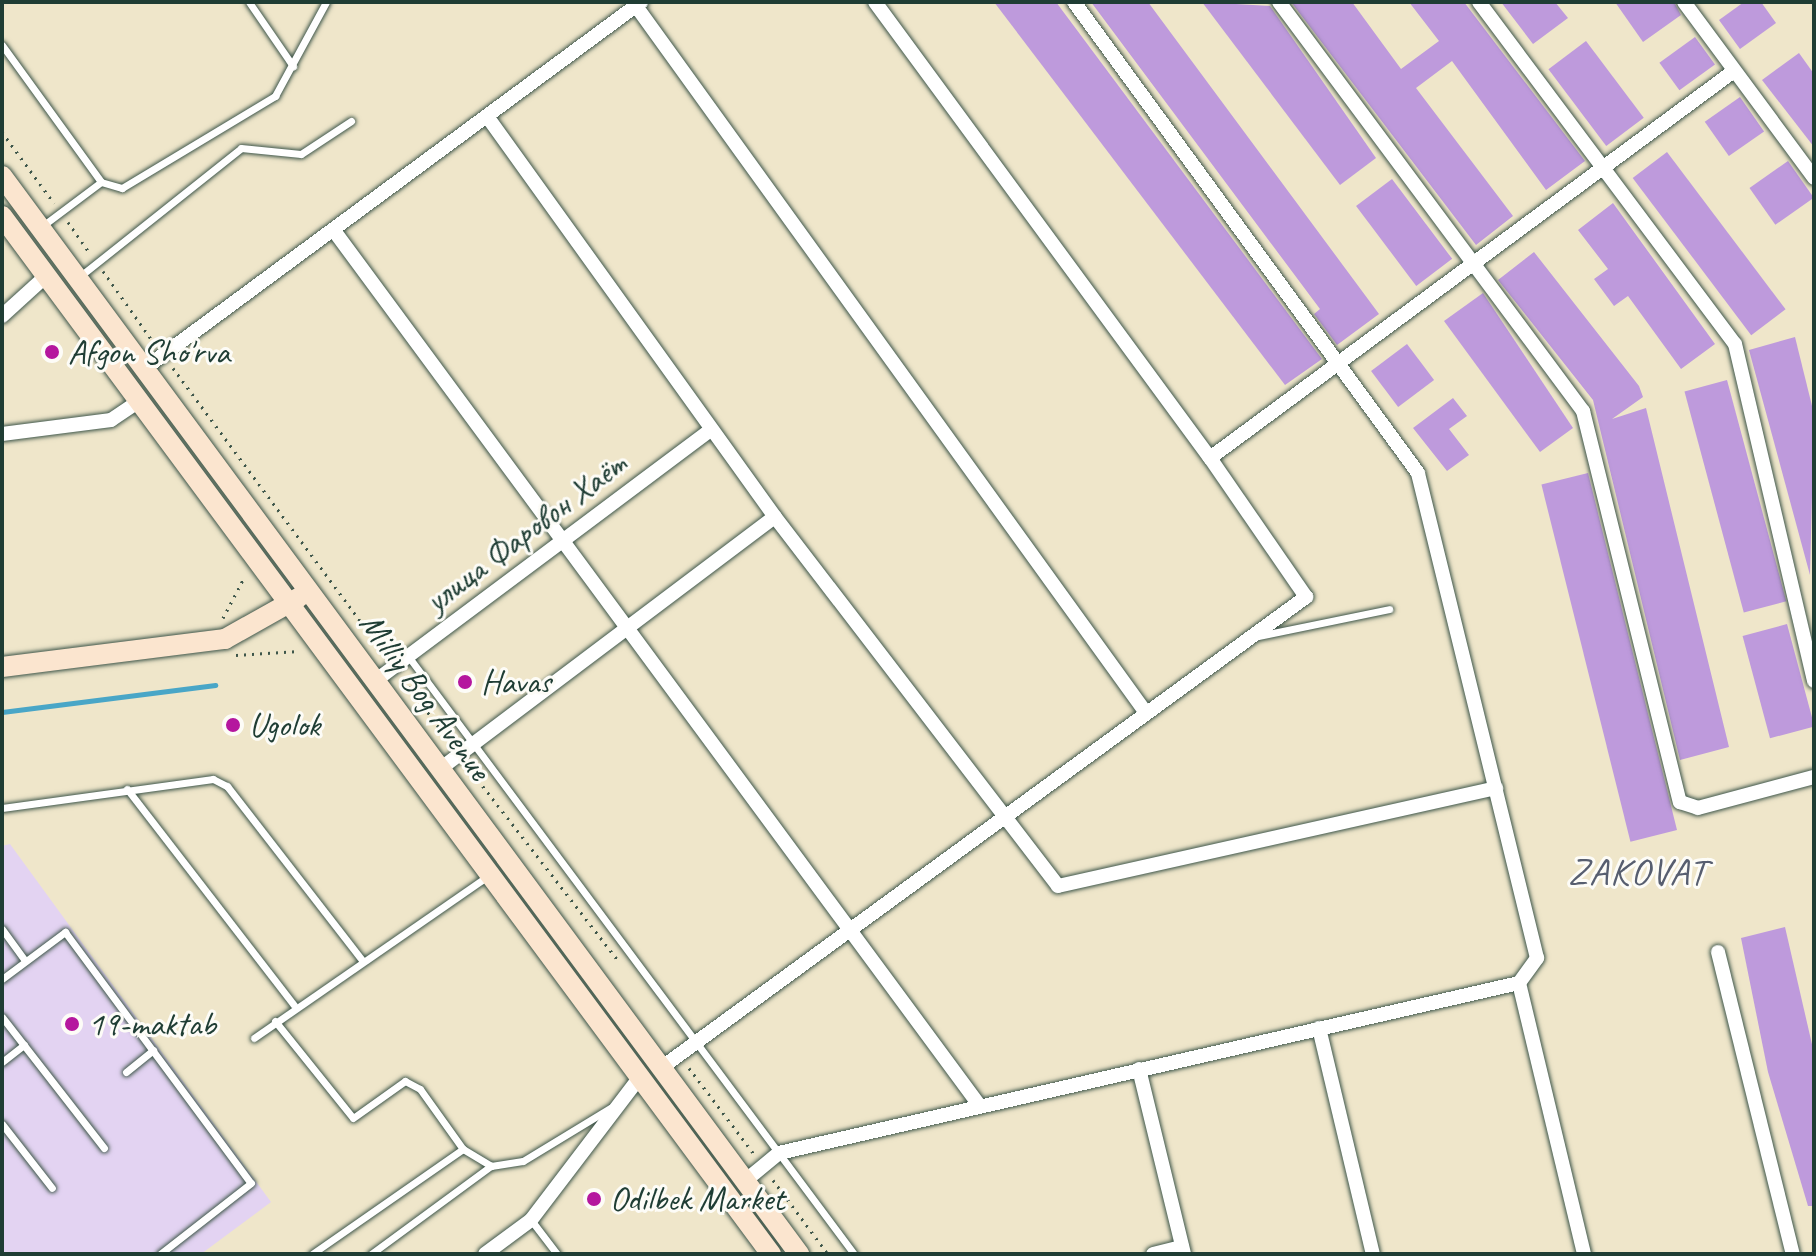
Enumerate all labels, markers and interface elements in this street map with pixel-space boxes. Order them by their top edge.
place label: Afgon Sho'rva [68,332,230,372]
marker: Afgon Sho'rva [43,343,61,361]
street label: улица Фаровон Хаёт [417,443,633,621]
street label: Milliy Bog Avenue [352,604,500,788]
place label: Havas [481,662,551,702]
marker: Havas [456,673,474,691]
place label: Ugolok [249,705,320,745]
marker: Ugolok [224,716,242,734]
district label: ZAKOVAT [1567,849,1709,895]
place label: 19-maktab [88,1004,216,1044]
marker: 19-maktab [63,1015,81,1033]
place label: Odilbek Market [610,1179,785,1219]
marker: Odilbek Market [585,1190,603,1208]

